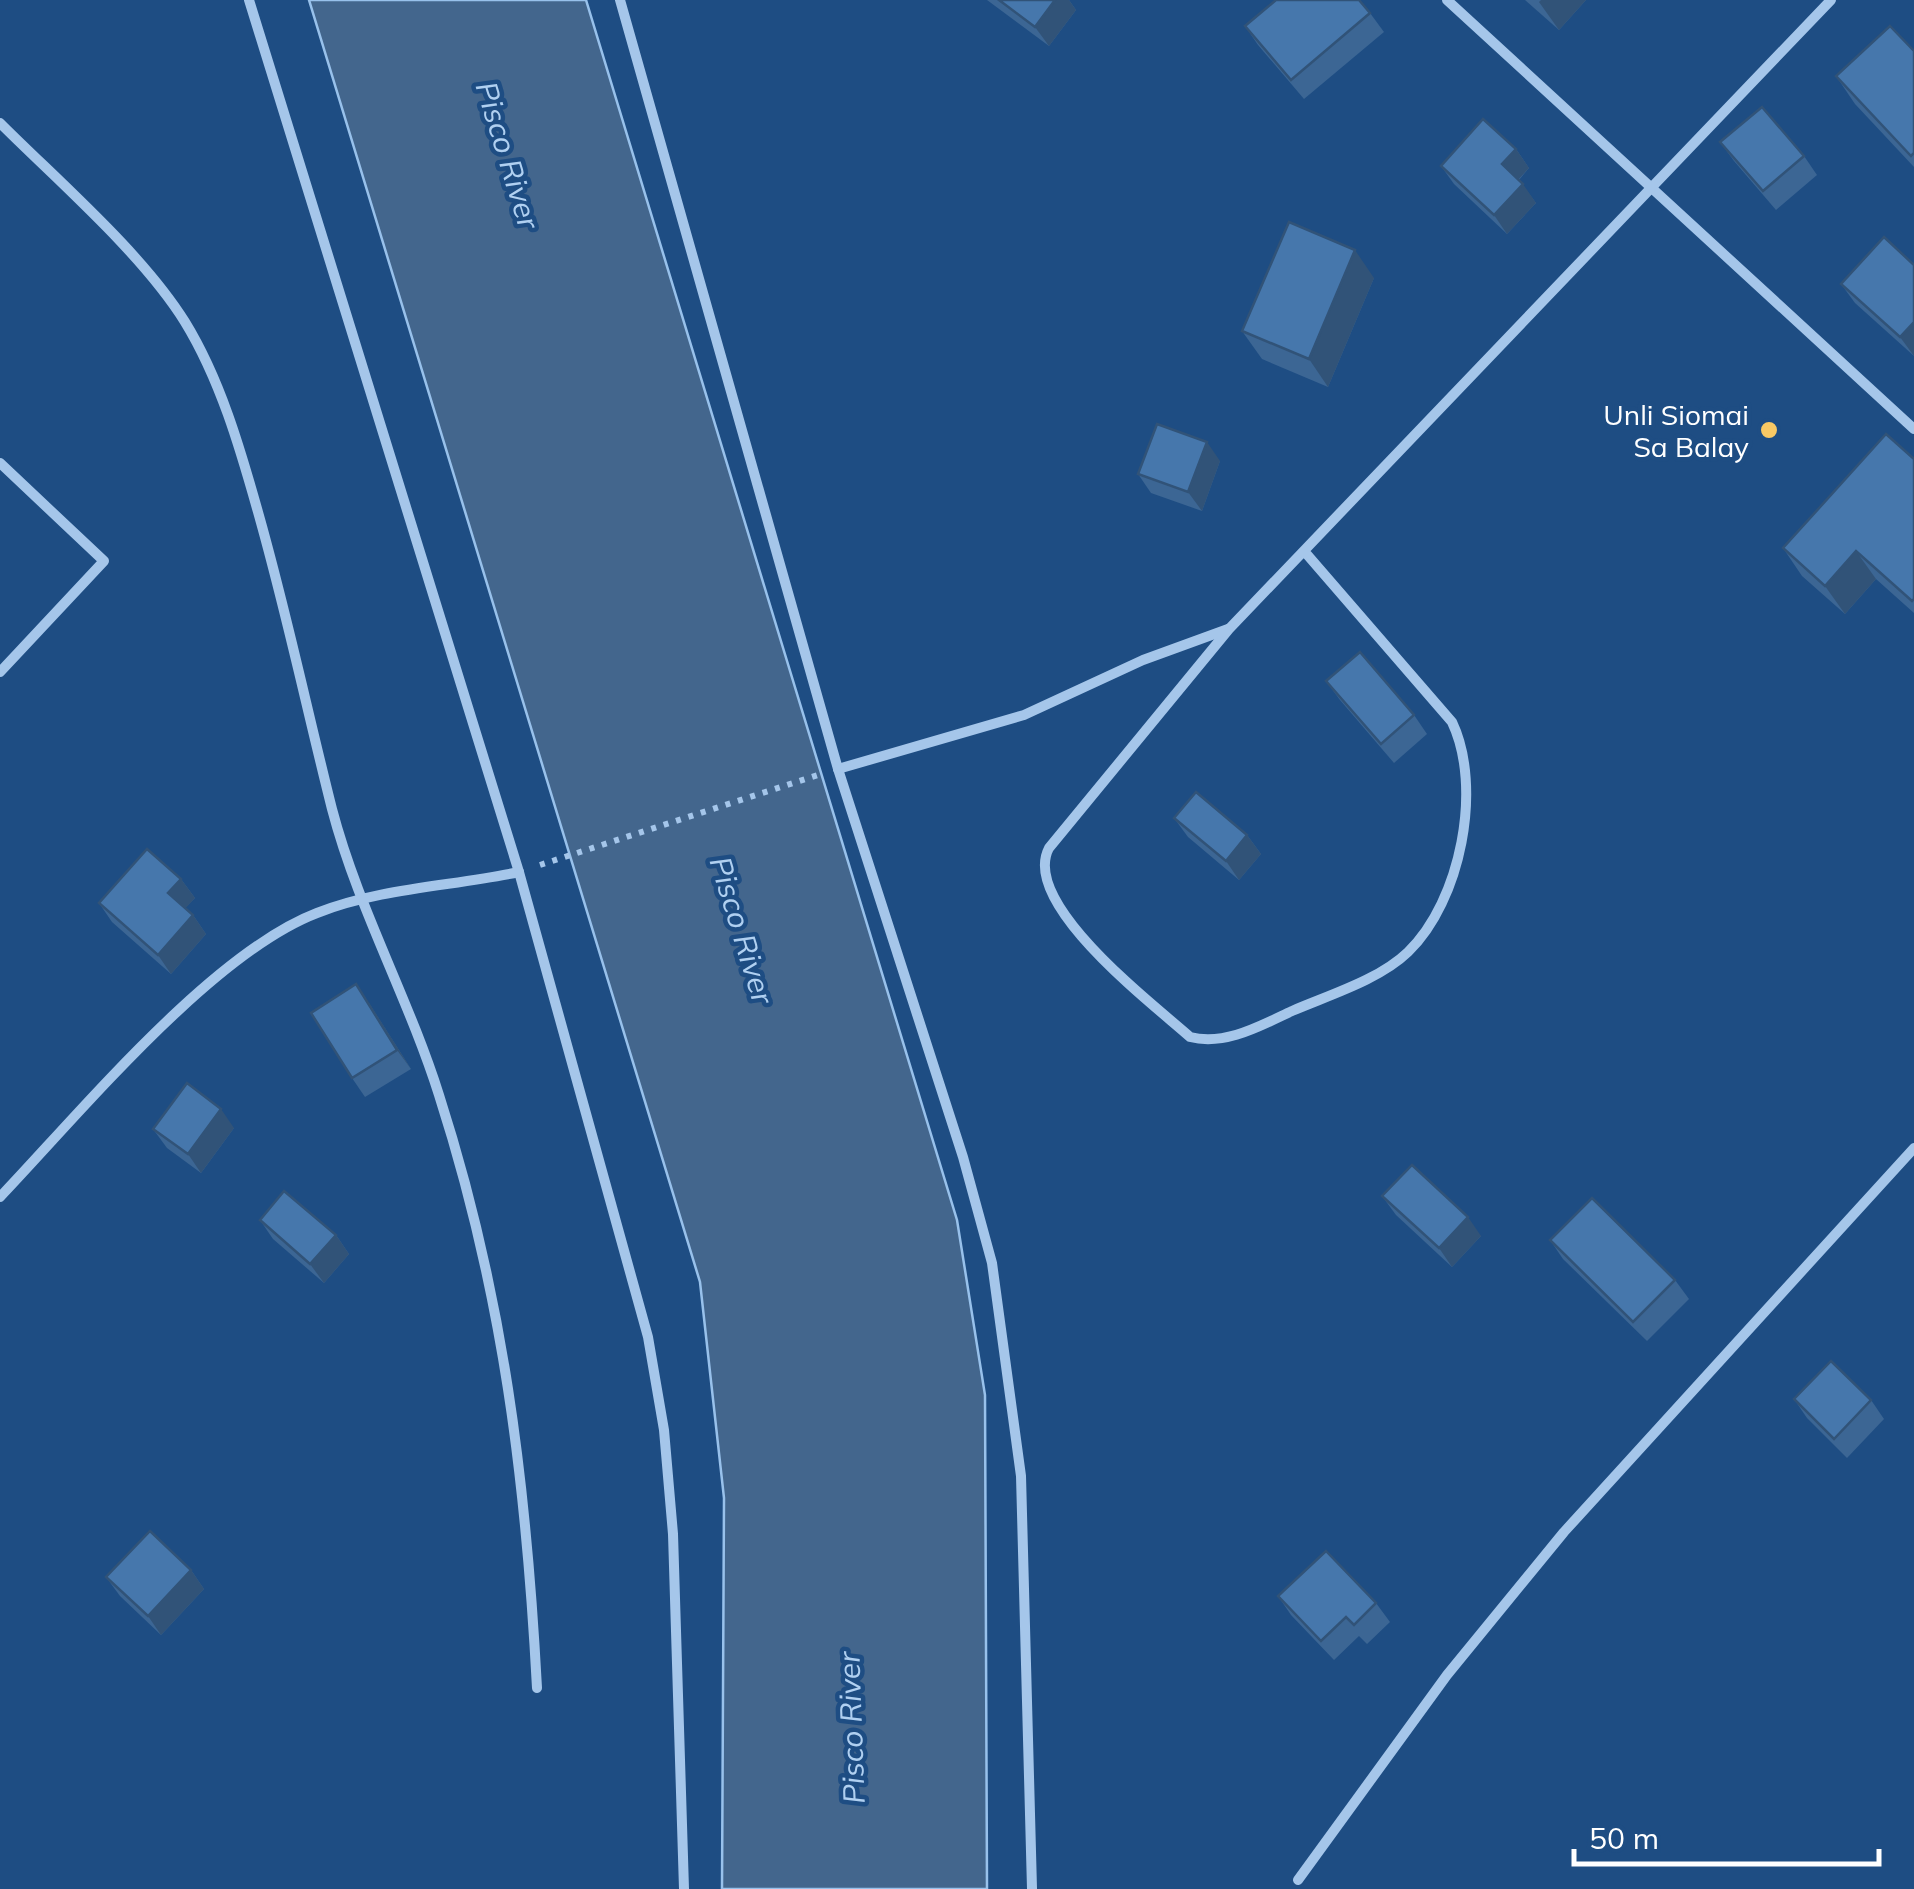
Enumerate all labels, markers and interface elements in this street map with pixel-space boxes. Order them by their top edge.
water label: Pisco River [468,77,549,234]
place label: Unli Siomai Sa Balay [1603,397,1749,464]
marker: Unli Siomai Sa Balay [1758,419,1780,441]
water label: Pisco River [702,852,783,1009]
water label: Pisco River [829,1650,873,1805]
scale bar [1574,1804,1879,1866]
text: 50 m [1589,1819,1659,1857]

